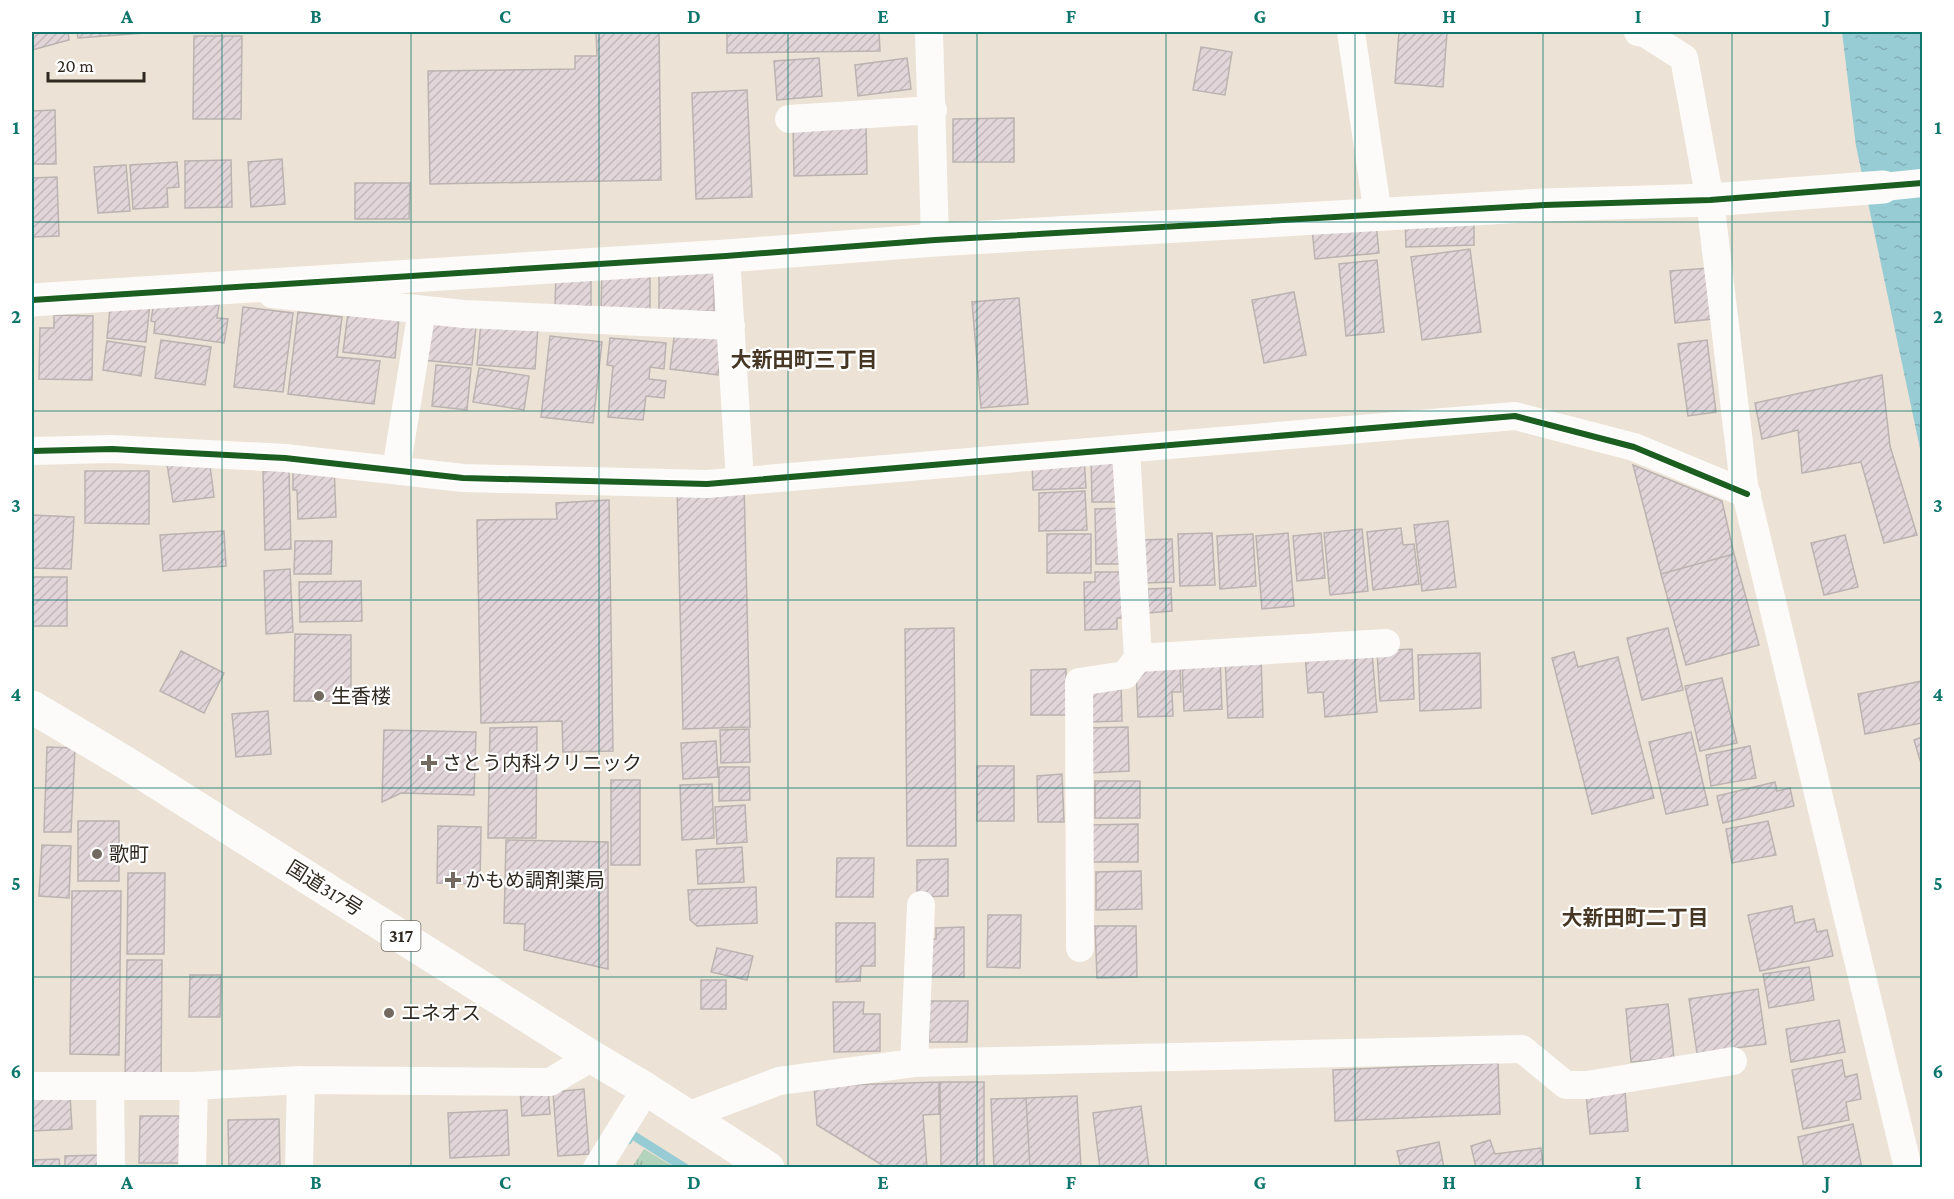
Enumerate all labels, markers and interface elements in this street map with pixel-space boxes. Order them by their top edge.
text: A [120,5,134,27]
text: B [310,5,322,27]
text: C [499,5,511,27]
text: D [687,5,701,27]
text: E [877,5,889,27]
text: F [1066,5,1077,27]
text: G [1254,5,1267,27]
text: H [1442,5,1456,27]
text: I [1635,5,1642,27]
text: J [1822,5,1831,27]
scale bar [48,45,144,83]
text: 20 m [57,56,94,76]
text: 1 [12,116,20,138]
text: 1 [1934,116,1942,138]
text: 2 [11,305,21,327]
text: 2 [1933,305,1943,327]
district label: 大新田町三丁目 [731,348,878,372]
text: 3 [11,494,21,516]
text: 3 [1933,494,1943,516]
text: 4 [11,683,22,705]
text: 4 [1933,683,1944,705]
place label: 生香楼 [331,685,391,707]
marker: 生香楼 [312,689,326,703]
place label: さとう内科クリニック [442,752,642,774]
marker: さとう内科クリニック [420,754,438,772]
place label: 歌町 [109,843,149,865]
marker: 歌町 [90,847,104,861]
street label: 国道317号 [283,856,367,920]
place label: かもめ調剤薬局 [465,869,605,891]
text: 5 [11,872,21,894]
text: 5 [1933,872,1943,894]
marker: かもめ調剤薬局 [446,873,460,887]
district label: 大新田町二丁目 [1562,906,1709,930]
road number: 317 [382,921,420,951]
place label: エネオス [401,1002,481,1024]
marker: エネオス [382,1006,396,1020]
text: 6 [11,1060,21,1082]
text: 6 [1933,1060,1943,1082]
text: A [120,1171,134,1193]
text: B [310,1171,322,1193]
text: C [499,1171,511,1193]
text: D [687,1171,701,1193]
text: E [877,1171,889,1193]
text: F [1066,1171,1077,1193]
text: G [1254,1171,1267,1193]
text: H [1442,1171,1456,1193]
text: I [1635,1171,1642,1193]
text: J [1822,1171,1831,1193]

